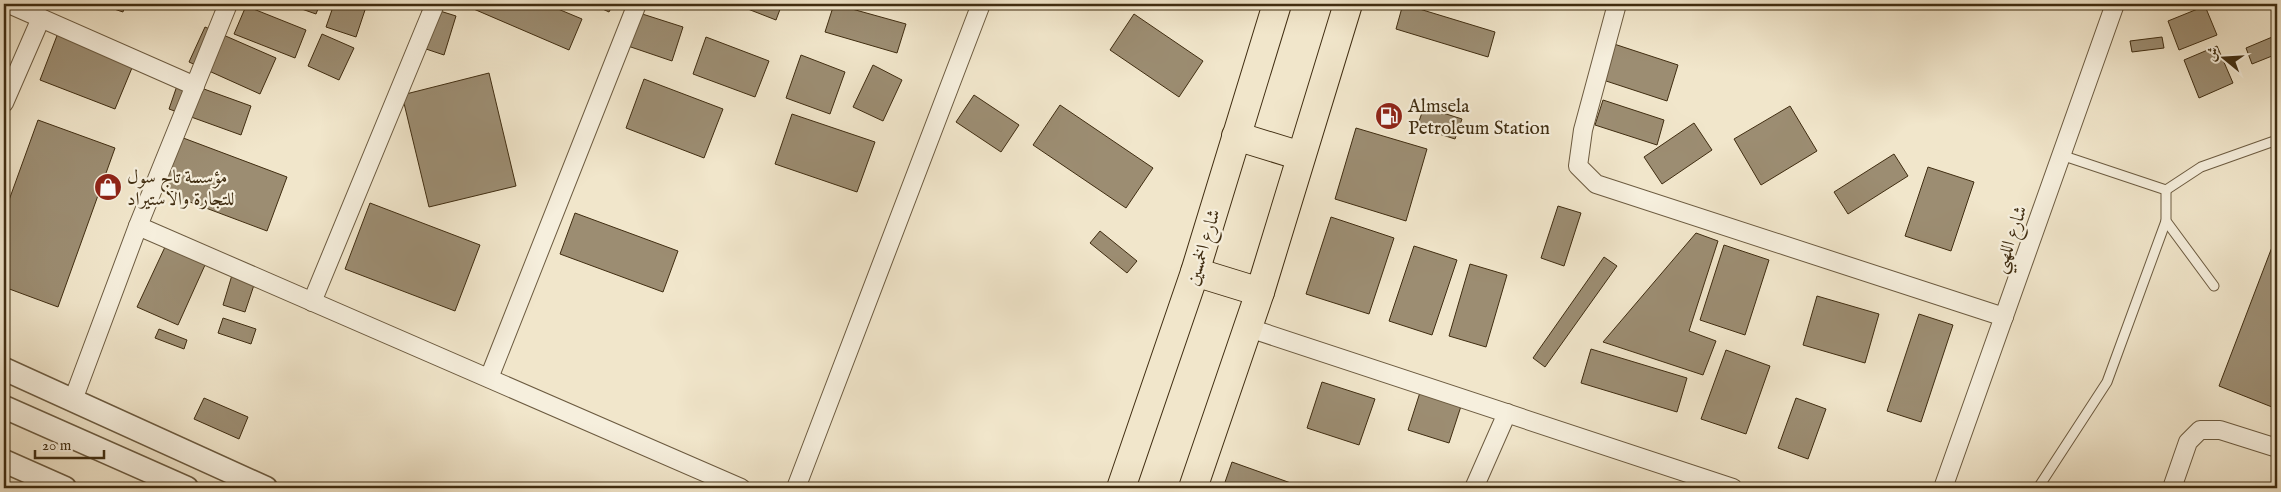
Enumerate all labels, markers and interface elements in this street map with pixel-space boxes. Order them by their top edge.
north arrow [2198,32,2248,82]
text: ش [2202,45,2223,64]
place label: Almsela Petroleum Station [1407,95,1550,141]
fuel station icon: Almsela Petroleum Station [1374,101,1404,131]
place label: مؤسسة تاج سول للتجارة والاستيراد [127,166,235,212]
shop icon: مؤسسة تاج سول للتجارة والاستيراد [93,172,123,202]
street label: شارع اللهبي [1988,203,2038,278]
street label: شارع الخمسين [1181,206,1229,289]
scale bar [35,427,104,459]
text: 20 m [42,436,72,455]

